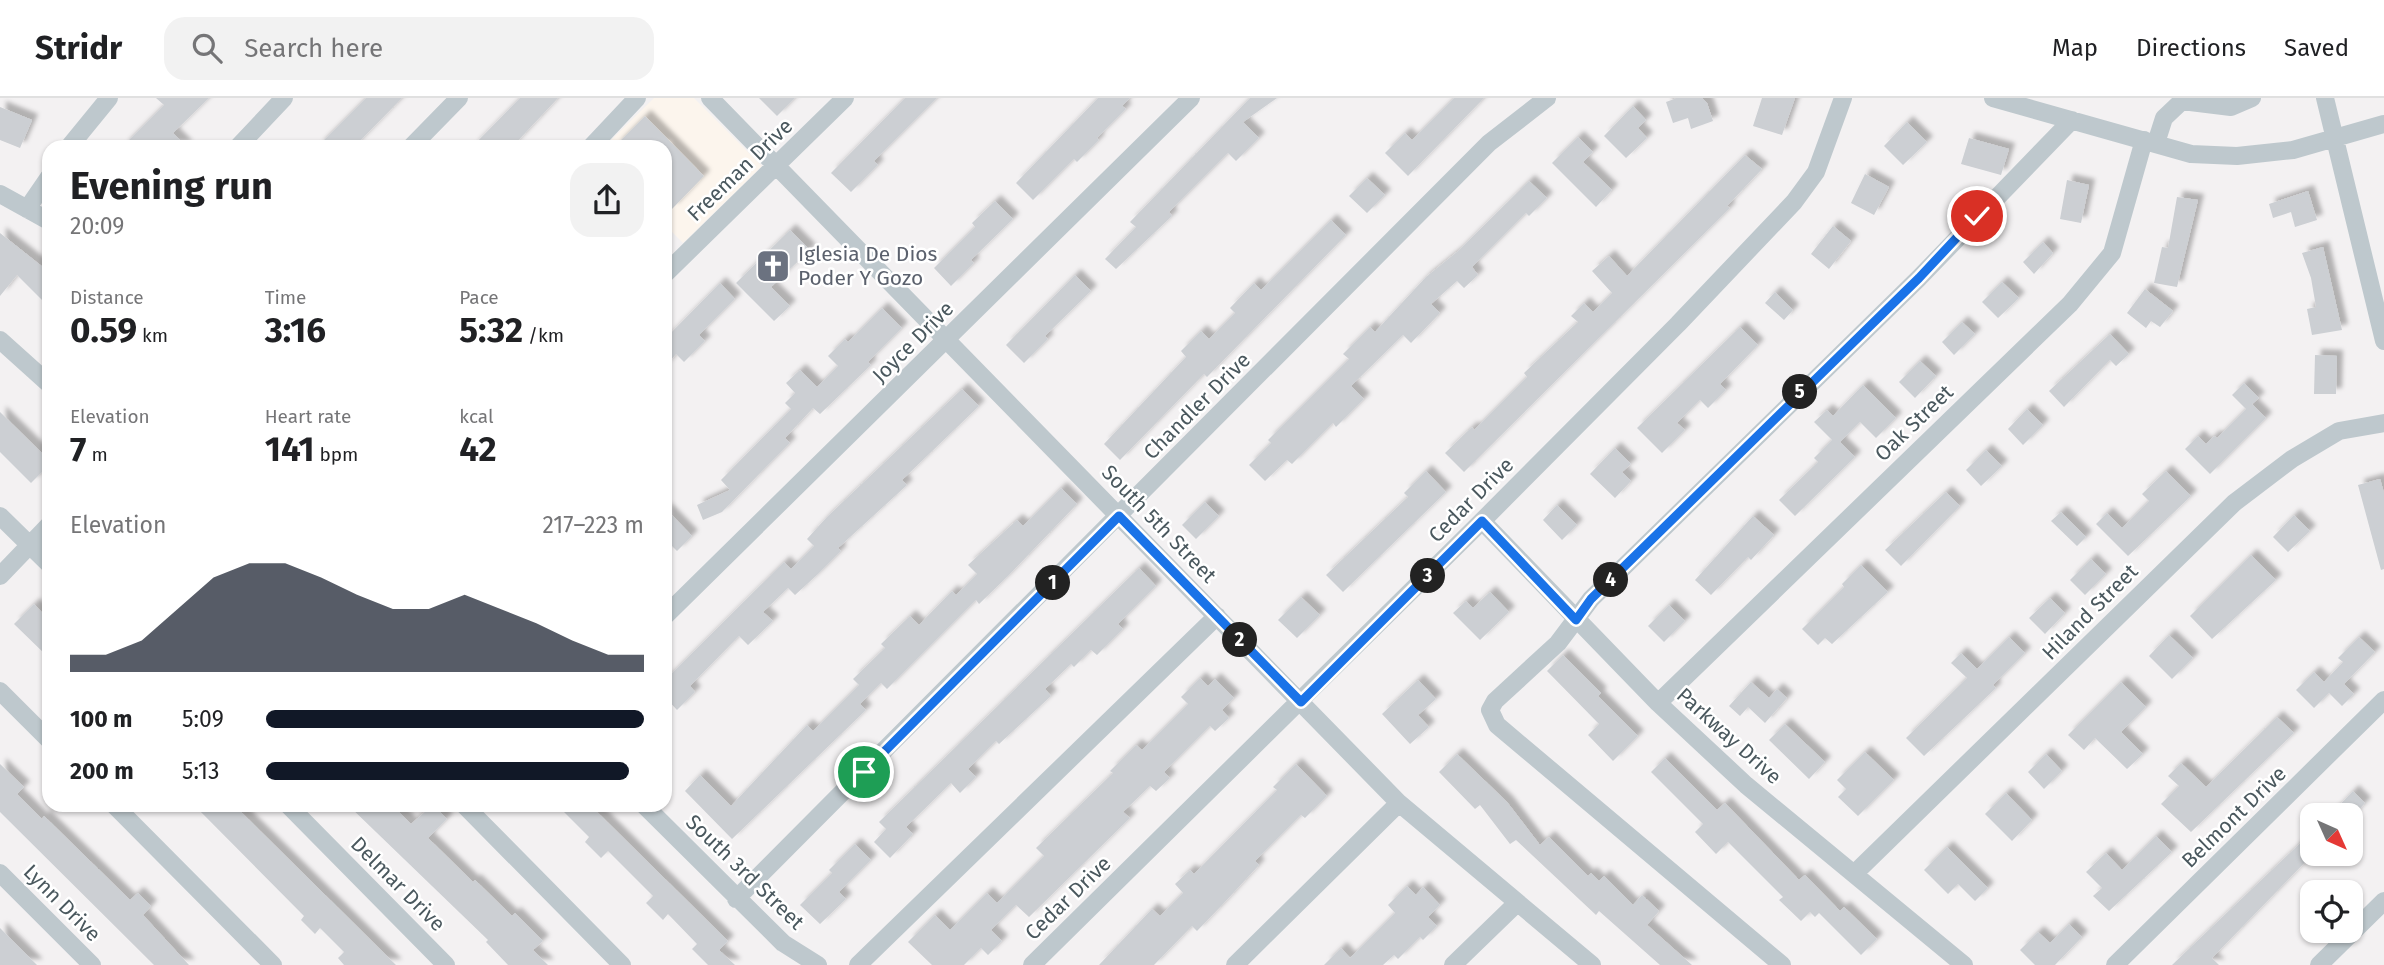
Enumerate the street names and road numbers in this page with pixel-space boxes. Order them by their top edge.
street label: Freeman Drive [682,113,798,227]
street label: Joyce Drive [867,296,959,388]
street label: Chandler Drive [1138,347,1256,465]
street label: Oak Street [1869,379,1959,467]
street label: Cedar Drive [1423,452,1519,548]
street label: South 5th Street [1096,460,1222,589]
street label: Hiland Street [2037,558,2144,665]
street label: Parkway Drive [1671,682,1787,790]
street label: Belmont Drive [2176,761,2292,873]
street label: South 3rd Street [680,809,810,935]
street label: Delmar Drive [345,831,451,937]
street label: Cedar Drive [1020,851,1116,945]
street label: Lynn Drive [18,859,106,947]

